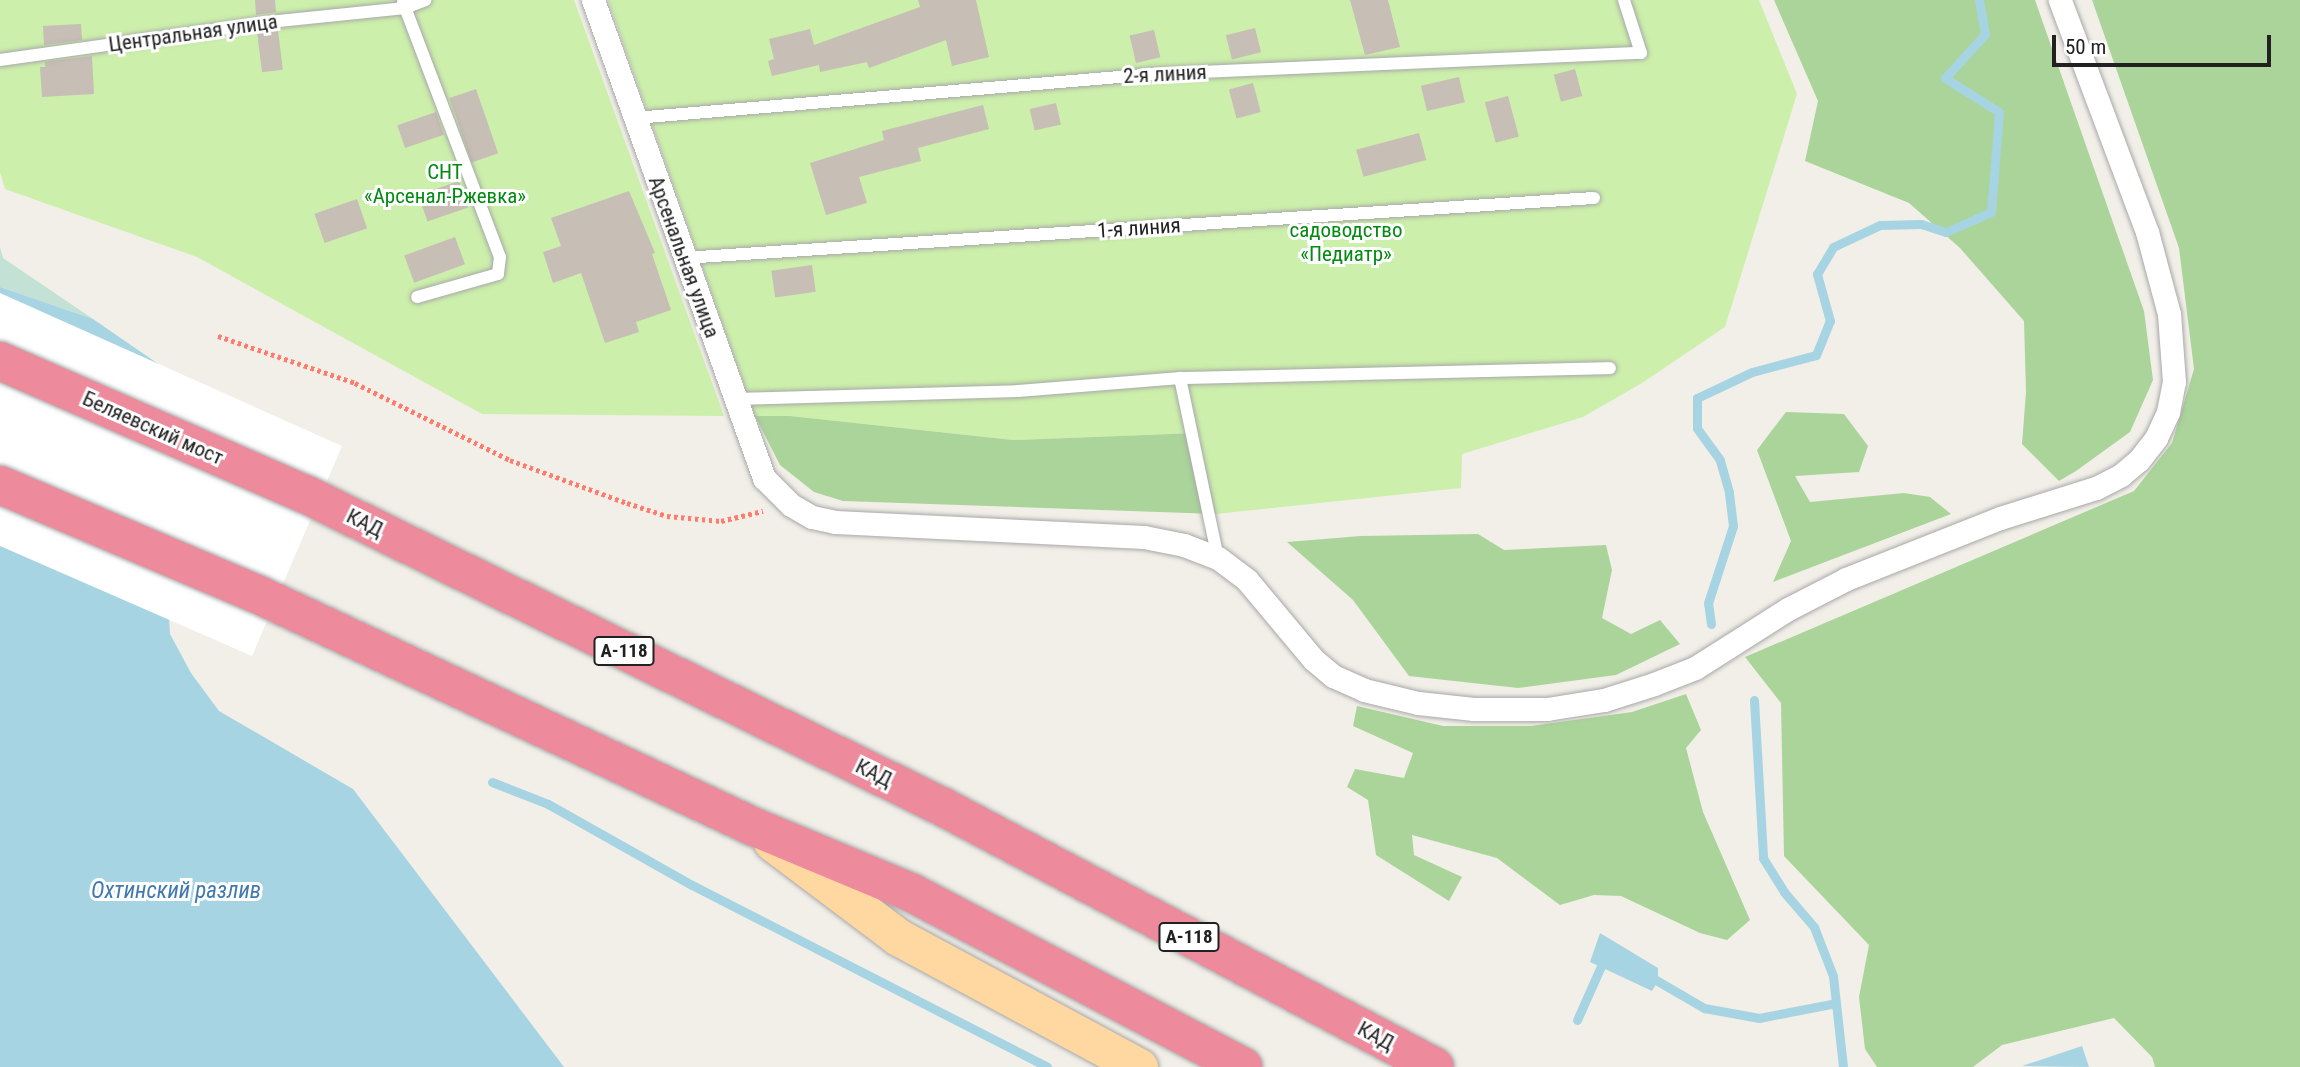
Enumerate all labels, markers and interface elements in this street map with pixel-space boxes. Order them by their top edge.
street label: Центральная улица [107,9,279,57]
scale bar [2055,21,2274,65]
text: 50 m [2065,35,2106,59]
street label: 2-я линия [1123,59,1207,89]
park label: СНТ «Арсенал-Ржевка» [364,159,526,209]
street label: Арсенальная улица [643,173,725,341]
street label: 1-я линия [1096,213,1182,243]
park label: садоводство «Педиатр» [1290,217,1402,267]
street label: Беляевский мост [79,386,227,470]
street label: КАД [342,503,388,543]
road number: А-118 [592,636,656,666]
street label: КАД [851,753,897,793]
water label: Охтинский разлив [91,877,261,905]
road number: А-118 [1158,922,1220,953]
street label: КАД [1353,1016,1399,1056]

